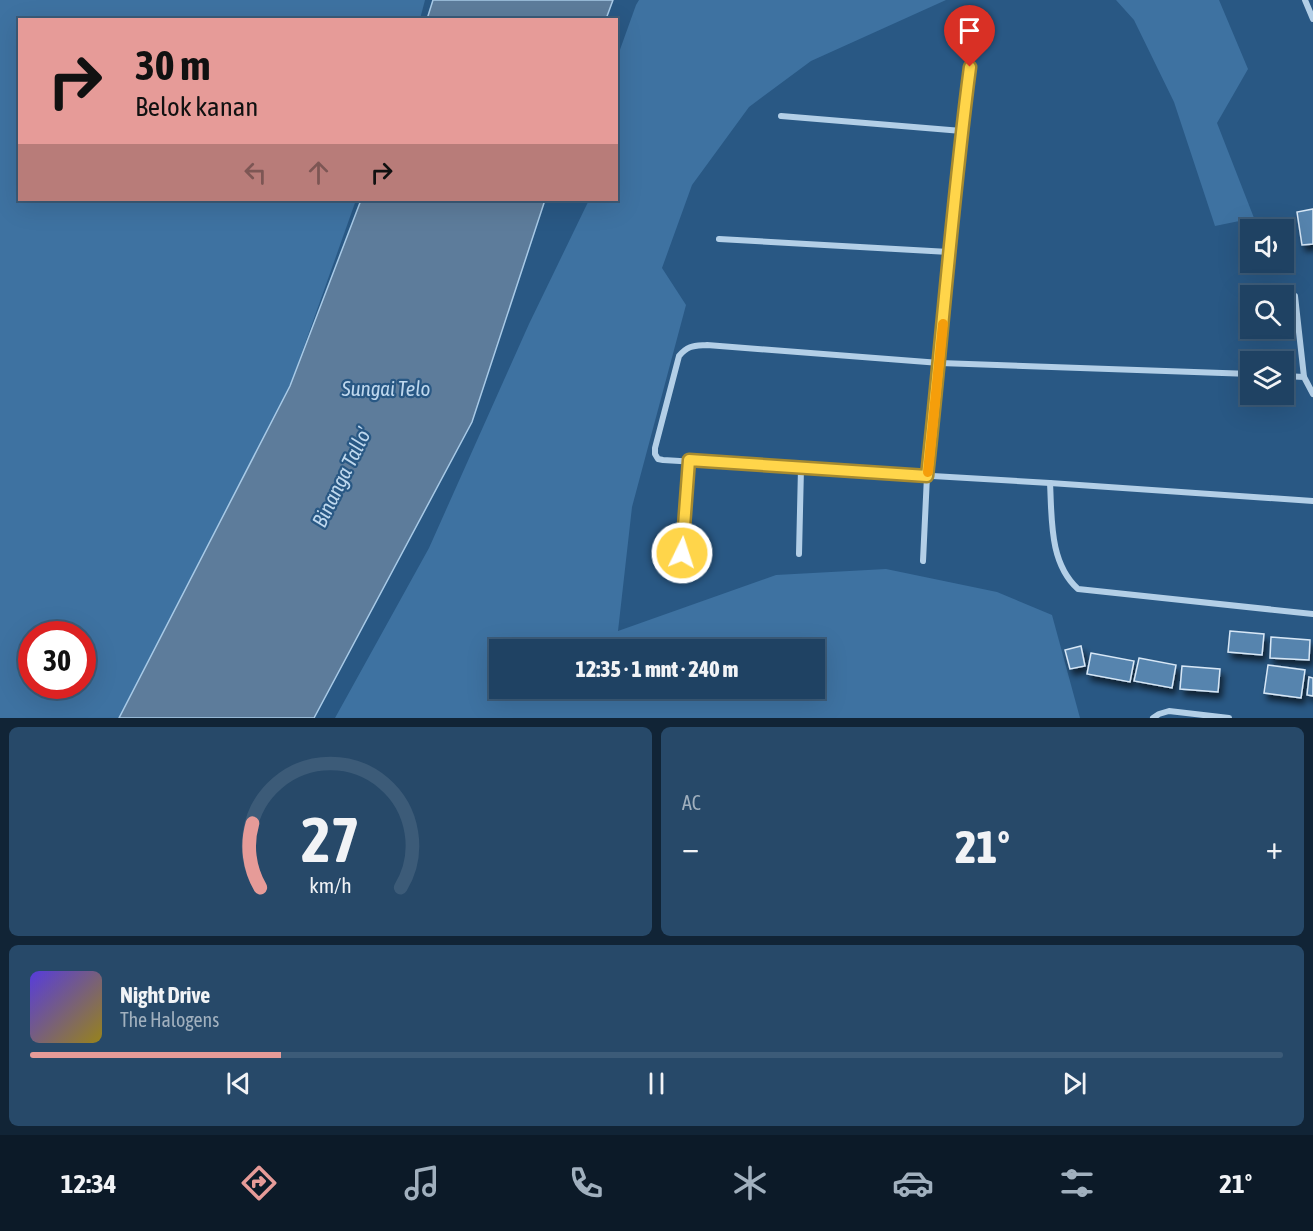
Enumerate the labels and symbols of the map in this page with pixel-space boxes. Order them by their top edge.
pin [944,5,995,67]
water label: Sungai Telo [341,376,430,400]
water label: Binanga Tallo' [307,423,376,531]
position arrow [650,521,714,585]
speed limit sign: 30 [18,621,96,699]

